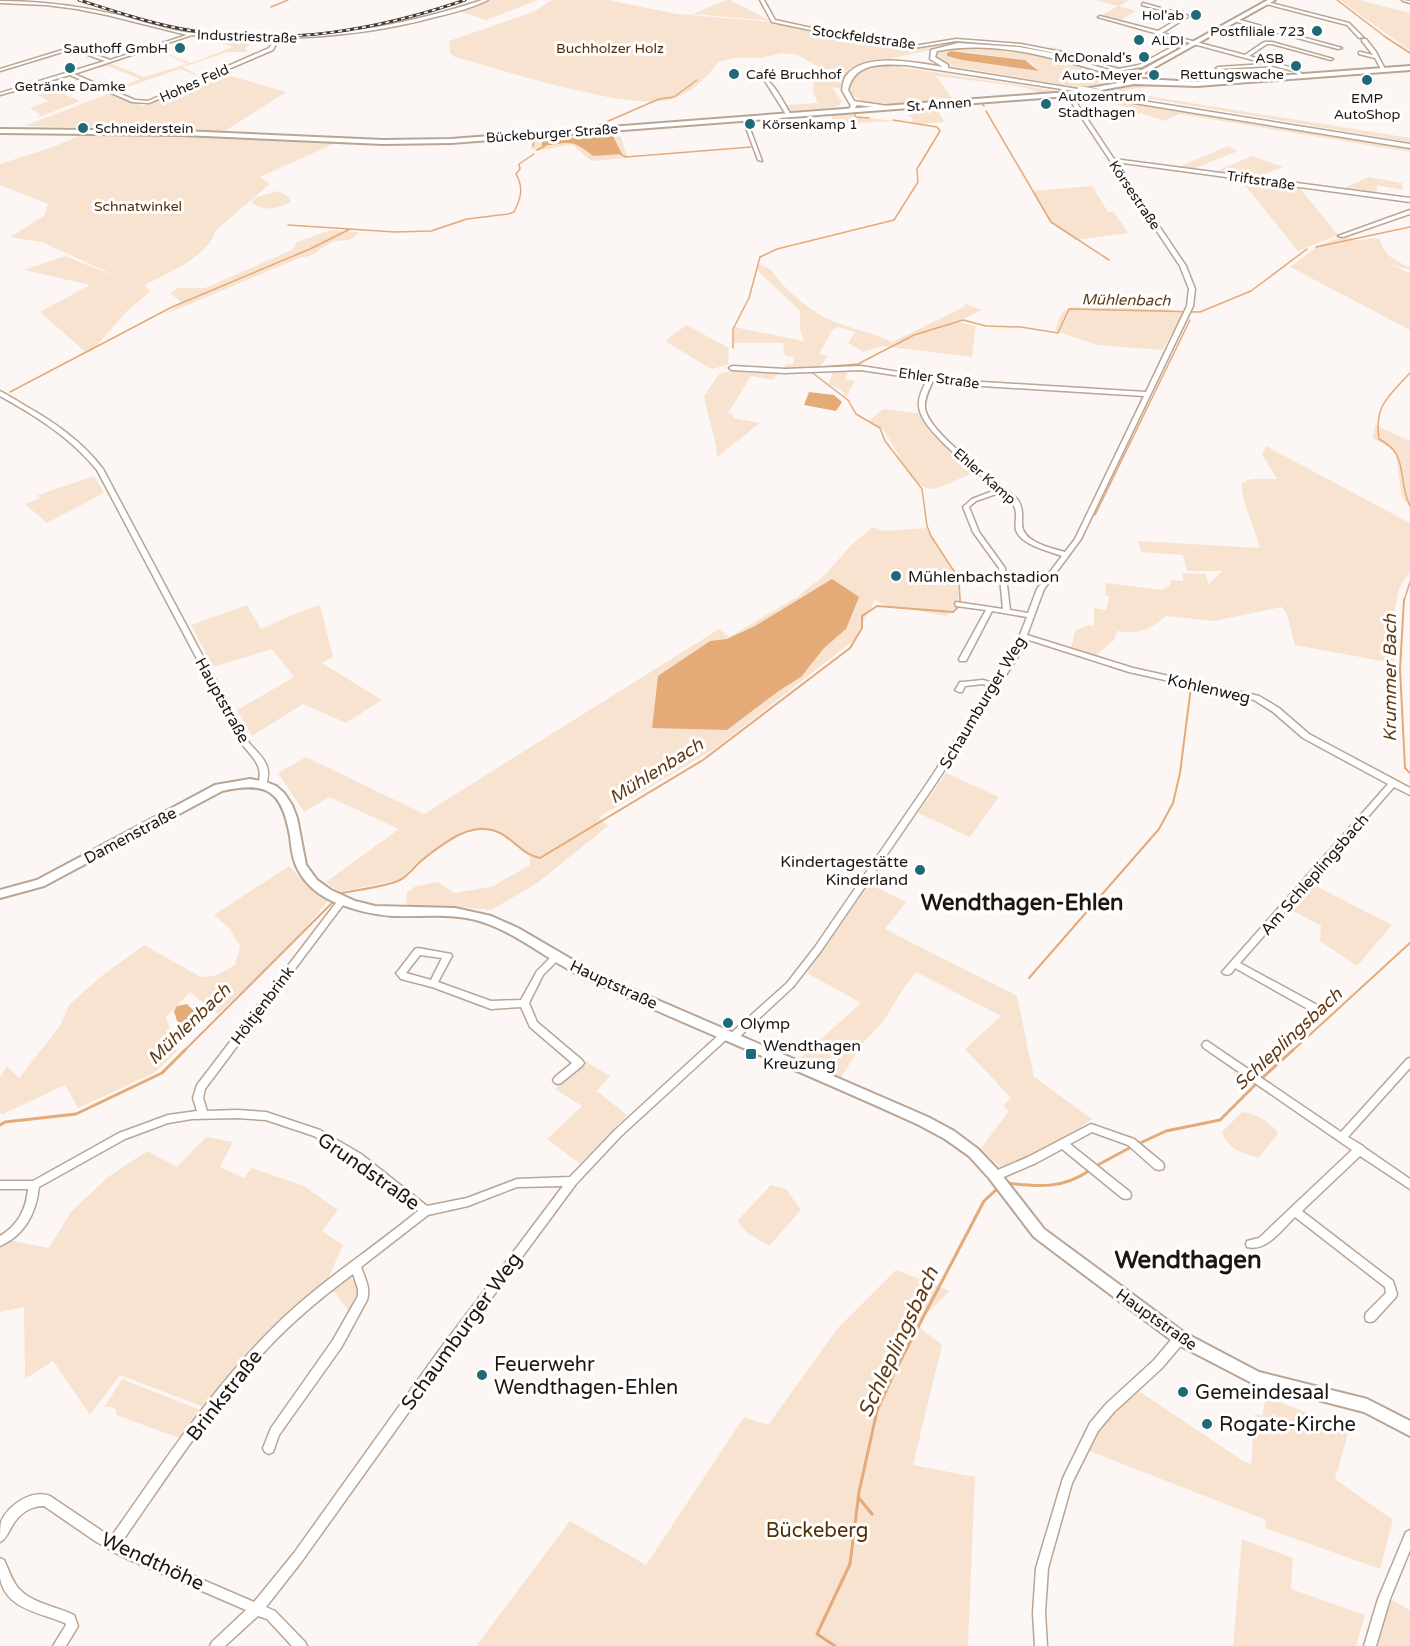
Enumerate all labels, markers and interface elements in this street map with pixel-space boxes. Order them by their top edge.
place label: Hol'ab [1142,7,1184,24]
marker: Hol'ab [1189,8,1203,22]
street label: Stockfeldstraße [811,22,917,53]
place label: Postfiliale 723 [1210,23,1305,40]
marker: Postfiliale 723 [1310,24,1324,38]
street label: Industriestraße [197,26,297,47]
place label: ALDI [1151,32,1184,49]
marker: ALDI [1132,33,1146,47]
place label: Sauthoff GmbH [64,40,168,57]
park label: Buchholzer Holz [556,40,664,57]
marker: Sauthoff GmbH [173,41,187,55]
place label: McDonald's [1054,49,1132,66]
marker: McDonald's [1137,50,1151,64]
place label: ASB Rettungswache [1180,50,1284,83]
marker: ASB Rettungswache [1289,59,1303,73]
marker: Getränke Damke [63,61,77,75]
street label: Hohes Feld [157,61,231,106]
place label: Café Bruchhof [746,66,842,83]
marker: Café Bruchhof [727,67,741,81]
place label: Auto-Meyer [1062,67,1143,84]
marker: Auto-Meyer [1147,68,1161,82]
marker: EMP AutoShop [1360,73,1374,87]
place label: Getränke Damke [14,78,126,95]
place label: Autozentrum Stadthagen [1058,88,1146,121]
place label: EMP AutoShop [1334,90,1401,123]
street label: St. Annen [906,94,972,115]
marker: Autozentrum Stadthagen [1039,97,1053,111]
place label: Körsenkamp 1 [762,116,858,133]
marker: Körsenkamp 1 [743,117,757,131]
place label: Schneiderstein [95,120,194,137]
street label: Bückeburger Straße [485,120,619,147]
marker: Schneiderstein [76,121,90,135]
street label: Körsestraße [1105,158,1164,233]
street label: Triftstraße [1226,167,1296,194]
park label: Schnatwinkel [94,198,182,215]
water label: Mühlenbach [1081,290,1171,310]
street label: Ehler Straße [898,364,980,393]
street label: Ehler Kamp [950,445,1019,508]
place label: Mühlenbachstadion [908,567,1059,587]
marker: Mühlenbachstadion [889,569,903,583]
water label: Krummer Bach [1379,613,1401,742]
street label: Schaumburger Weg [935,633,1030,772]
street label: Hauptstraße [190,654,254,747]
street label: Kohlenweg [1165,670,1252,708]
water label: Mühlenbach [605,733,708,809]
street label: Damenstraße [81,803,180,869]
street label: Am Schleplingsbach [1256,810,1373,940]
place label: Kindertagestätte Kinderland [780,852,908,890]
marker: Kindertagestätte Kinderland [913,863,927,877]
district label: Wendthagen-Ehlen [921,890,1123,916]
street label: Hauptstraße [567,956,661,1014]
street label: Höltjenbrink [227,962,299,1049]
water label: Mühlenbach [143,978,236,1069]
water label: Schleplingsbach [1229,983,1347,1095]
place label: Olymp [740,1014,790,1034]
marker: Olymp [721,1016,735,1030]
place label: Wendthagen Kreuzung [763,1036,861,1074]
marker: Wendthagen Kreuzung [744,1047,758,1061]
street label: Grundstraße [313,1128,424,1216]
district label: Wendthagen [1114,1246,1262,1275]
street label: Schaumburger Weg [397,1248,527,1415]
water label: Schleplingsbach [853,1262,945,1421]
street label: Hauptstraße [1112,1285,1201,1355]
street label: Brinkstraße [182,1345,268,1446]
place label: Feuerwehr Wendthagen-Ehlen [494,1353,678,1400]
marker: Feuerwehr Wendthagen-Ehlen [475,1368,489,1382]
place label: Gemeindesaal [1195,1381,1329,1405]
marker: Gemeindesaal [1176,1385,1190,1399]
place label: Rogate-Kirche [1219,1413,1356,1437]
marker: Rogate-Kirche [1200,1417,1214,1431]
park label: Bückeberg [766,1519,868,1543]
street label: Wendthöhe [97,1528,208,1596]

